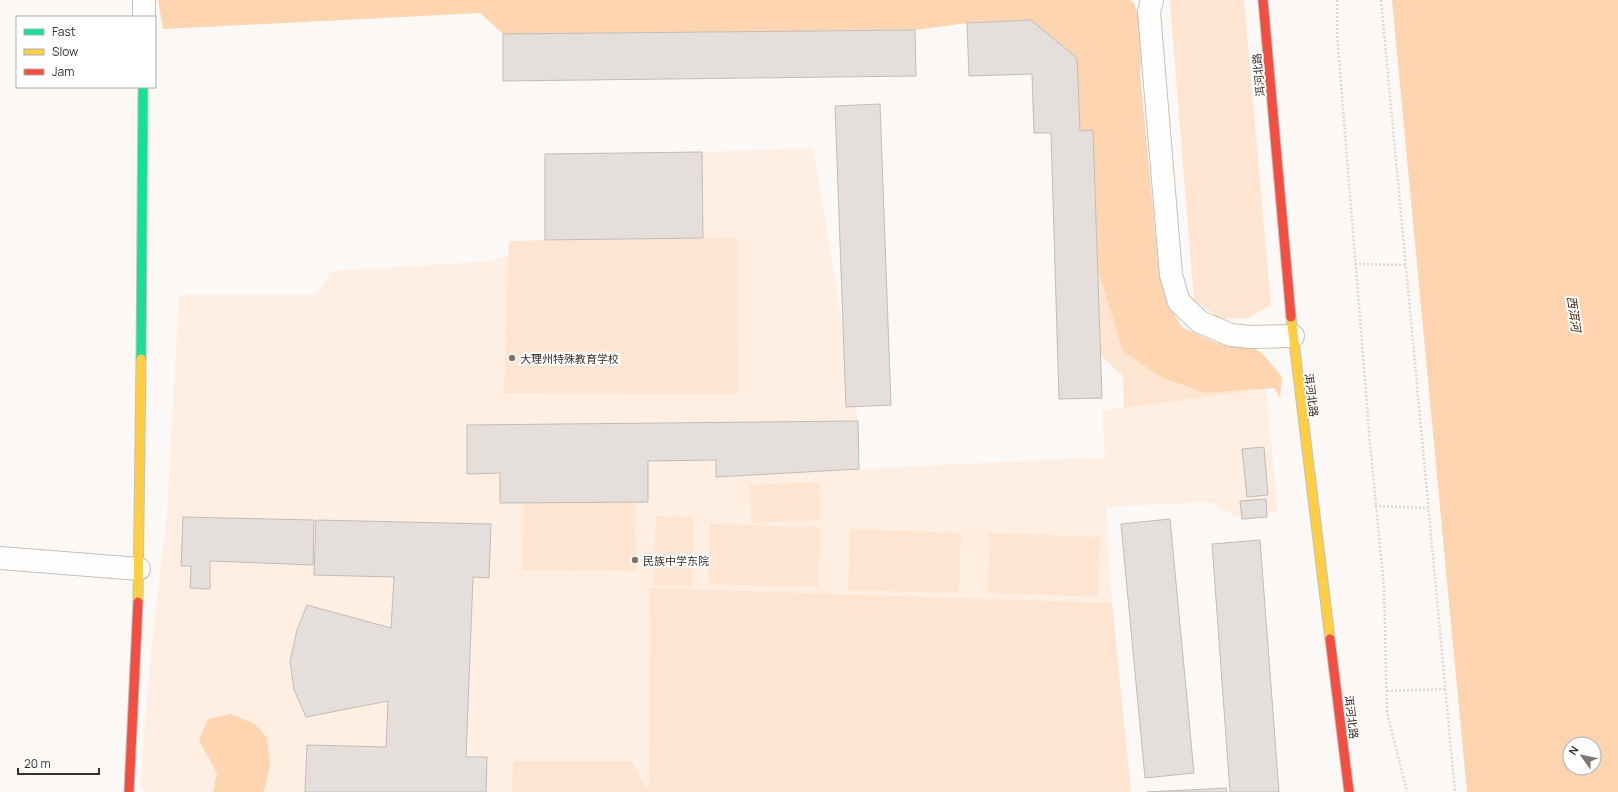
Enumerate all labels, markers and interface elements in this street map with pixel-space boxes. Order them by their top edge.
legend [16,16,156,88]
text: Fast [52,23,76,40]
text: Slow [52,43,78,60]
street label: 洱河北路 [1249,52,1267,98]
text: Jam [52,63,74,80]
water label: 西洱河 [1563,295,1585,335]
place label: 大理州特殊教育学校 [520,351,619,366]
marker: 大理州特殊教育学校 [507,353,517,363]
street label: 洱河北路 [1302,372,1322,418]
place label: 民族中学东院 [643,553,709,568]
marker: 民族中学东院 [630,555,640,565]
street label: 洱河北路 [1342,694,1362,740]
north arrow [1562,736,1602,776]
text: N [1565,743,1582,758]
scale bar [18,750,99,776]
text: 20 m [24,755,51,772]

